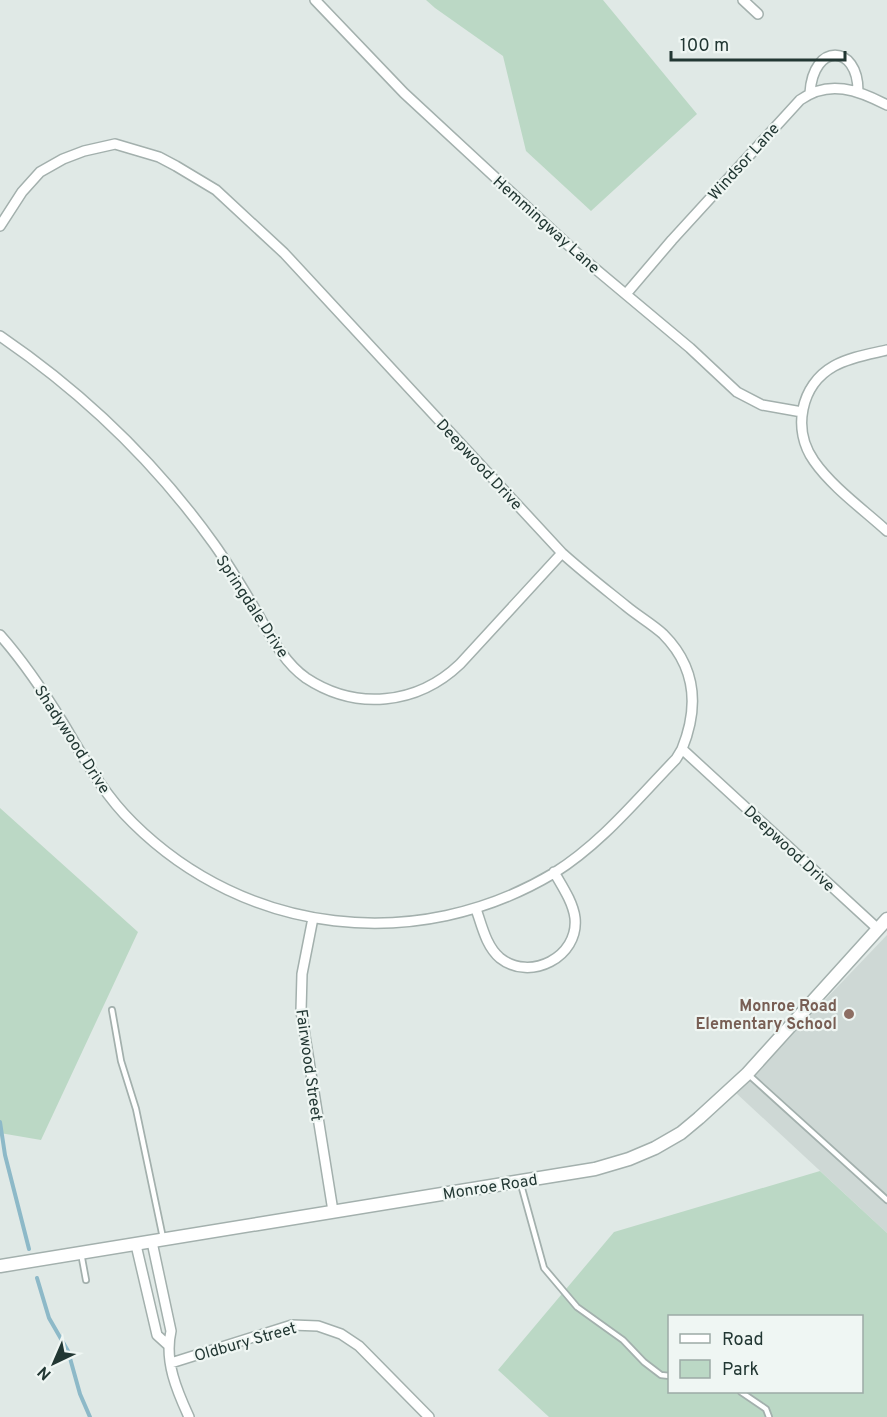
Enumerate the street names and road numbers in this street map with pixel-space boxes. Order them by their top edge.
street label: Windsor Lane [704,119,784,205]
street label: Hemmingway Lane [488,172,603,279]
street label: Deepwood Drive [431,416,526,515]
street label: Springdale Drive [211,552,292,662]
street label: Shadywood Drive [29,682,114,798]
street label: Deepwood Drive [739,802,838,897]
street label: Fairwood Street [290,1008,326,1123]
street label: Monroe Road [442,1171,539,1205]
street label: Oldbury Street [192,1319,299,1367]

